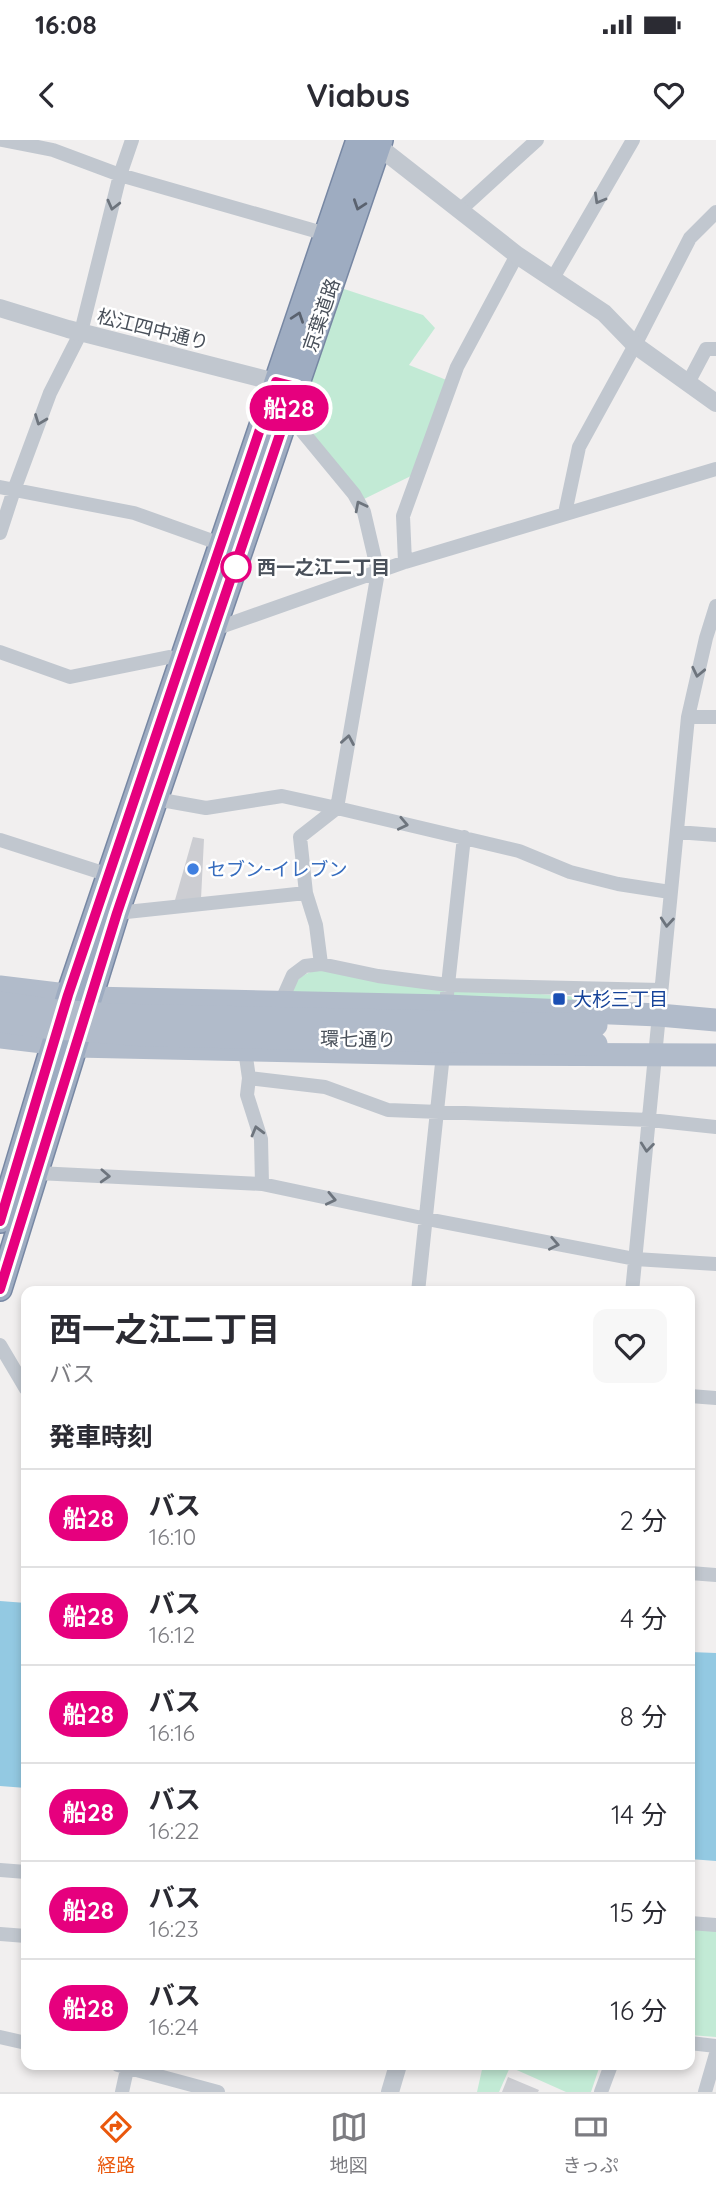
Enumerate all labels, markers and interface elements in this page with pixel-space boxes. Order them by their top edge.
text: 16:08 [35,8,97,41]
text: Viabus [306,75,410,115]
icon: back [28,76,66,114]
icon: heart [650,76,688,114]
one-way arrow [594,191,607,204]
one-way arrow [353,198,367,210]
one-way arrow [107,199,121,211]
street label: 京葉道路 [297,275,345,355]
street label: 松江四中通り [95,304,211,354]
one-way arrow [290,312,304,324]
line badge: 船28 [249,385,329,431]
text: 船28 [264,393,314,423]
one-way arrow [35,413,49,425]
one-way arrow [354,501,368,513]
marker: 西一之江二丁目 [221,552,251,582]
place label: 西一之江二丁目 [257,555,390,579]
one-way arrow [692,666,707,678]
one-way arrow [340,734,355,746]
one-way arrow [397,816,409,830]
place label: セブン-イレブン [207,857,347,881]
marker: セブン-イレブン [185,861,201,877]
one-way arrow [660,916,675,927]
place label: 大杉三丁目 [573,987,668,1011]
marker: 大杉三丁目 [551,991,567,1007]
street label: 環七通り [320,1026,396,1052]
one-way arrow [251,1125,266,1137]
one-way arrow [640,1142,655,1153]
one-way arrow [100,1168,111,1183]
one-way arrow [325,1191,337,1205]
one-way arrow [548,1235,560,1250]
text: 西一之江二丁目 [49,1308,280,1349]
button: heart [593,1309,667,1383]
text: バス [49,1359,95,1388]
text: 発車時刻 [49,1420,153,1453]
text: バス [149,1489,201,1522]
text: 船28 [63,1503,114,1533]
text: 2 分 [619,1504,667,1537]
text: 16:10 [149,1522,196,1551]
text: バス [149,1587,201,1620]
text: 船28 [63,1601,114,1631]
text: 4 分 [620,1602,667,1635]
text: 16:12 [149,1620,195,1649]
text: バス [149,1685,201,1718]
text: 船28 [63,1699,114,1729]
text: 8 分 [620,1700,667,1733]
text: 16:16 [149,1718,195,1747]
text: バス [149,1783,201,1816]
text: 船28 [63,1797,114,1827]
text: 14 分 [611,1798,667,1831]
text: 16:22 [149,1816,199,1845]
text: バス [149,1881,201,1914]
text: 船28 [63,1895,114,1925]
text: 15 分 [610,1896,667,1929]
text: 16:23 [149,1914,199,1943]
text: バス [149,1979,201,2012]
text: 船28 [63,1993,114,2023]
text: 16 分 [610,1994,667,2027]
text: 16:24 [149,2012,199,2041]
tab: 経路 [97,2108,135,2177]
tab: 地図 [330,2108,368,2177]
tab: きっぷ [562,2108,619,2177]

